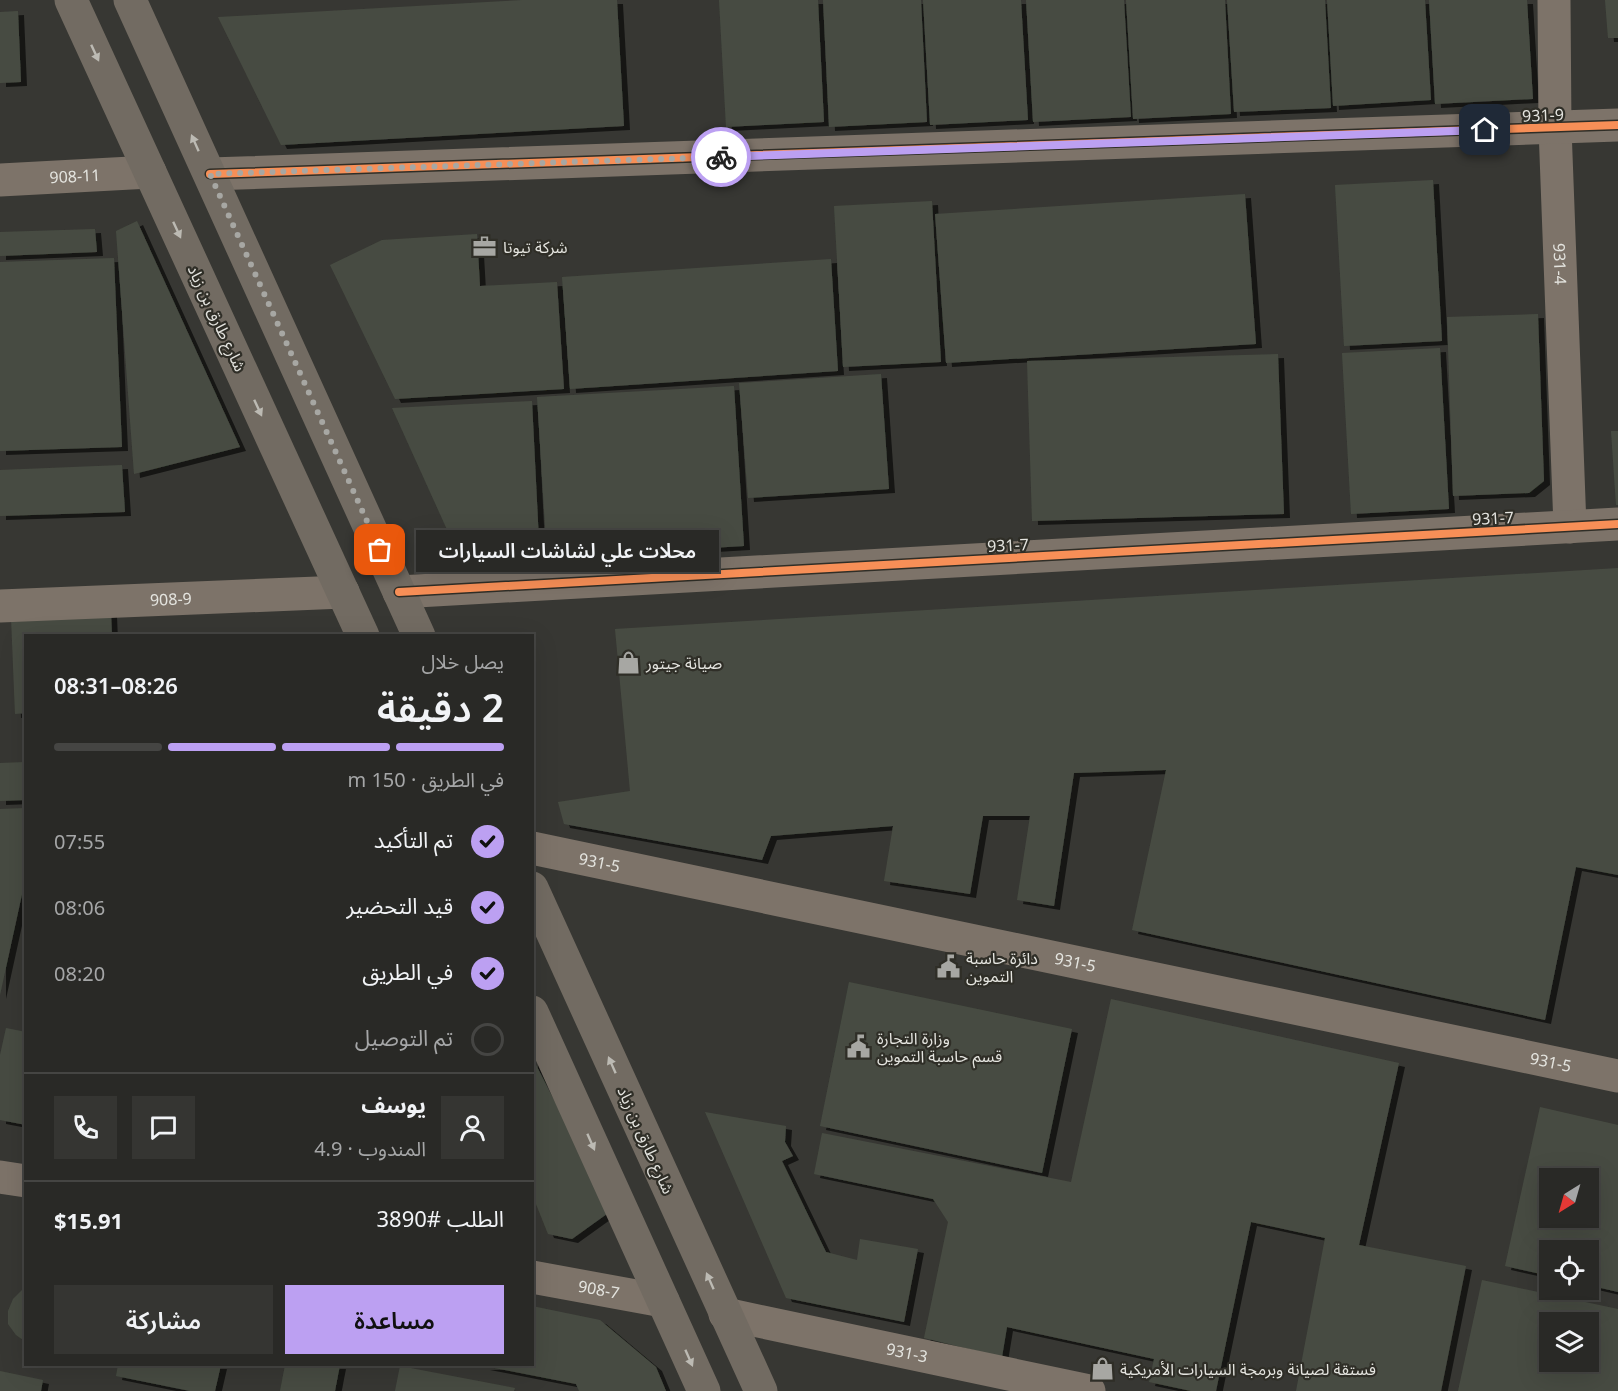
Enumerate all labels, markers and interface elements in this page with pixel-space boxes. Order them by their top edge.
one-way arrow [91,45,100,62]
street label: 931-9 [1522,103,1564,127]
pin [1459,104,1510,155]
icon: home [1468,113,1501,146]
courier [691,127,751,187]
one-way arrow [191,134,200,151]
icon: bike [705,141,738,174]
street label: 908-11 [49,164,101,188]
one-way arrow [172,222,181,239]
office icon: شركة تيوتا [472,234,498,260]
place label: شركة تيوتا [503,236,568,258]
street label: 931-4 [1548,243,1572,285]
street label: شارع طارق بن زياد [181,261,251,376]
one-way arrow [253,399,263,417]
street label: 931-7 [1472,506,1514,530]
pin [354,524,405,575]
callout: محلات علي لشاشات السيارات [416,529,719,571]
icon: bag [363,533,396,566]
street label: 931-7 [987,533,1029,557]
text: محلات علي لشاشات السيارات [439,537,696,564]
street label: 908-9 [150,587,192,611]
text: يصل خلال [422,648,504,675]
shop icon: صيانة جيتور [615,650,641,676]
place label: صيانة جيتور [645,652,722,674]
text: 08:26–08:31 [54,670,178,700]
text: 2 دقيقة [377,680,504,733]
text: في الطريق · 150 m [348,766,504,793]
text: تم التأكيد [374,824,453,854]
icon: check [471,825,504,858]
text: 07:55 [54,828,105,855]
street label: 931-5 [577,847,622,877]
text: قيد التحضير [347,890,453,920]
icon: check [471,891,504,924]
text: 08:06 [54,894,105,921]
place label: دائرة حاسبة التموين [966,947,1038,987]
street label: 931-5 [1052,947,1098,977]
public building icon: دائرة حاسبة التموين [935,954,961,980]
text: في الطريق [362,956,453,986]
icon: check [471,957,504,990]
text: 08:20 [54,960,105,987]
text: تم التوصيل [355,1022,453,1052]
place label: وزارة التجارة قسم حاسبة التموين [877,1027,1002,1069]
public building icon: وزارة التجارة قسم حاسبة التموين [846,1034,872,1060]
street label: 931-5 [1528,1047,1573,1077]
one-way arrow [608,1056,617,1073]
street label: شارع طارق بن زياد [611,1083,680,1198]
text: يوسف [361,1089,426,1119]
button: phone [54,1096,117,1159]
button: chat [132,1096,195,1159]
button: person [441,1096,504,1159]
one-way arrow [587,1133,596,1150]
text: المندوب · 4.9 [314,1135,426,1162]
north arrow [1539,1168,1599,1228]
map controls [1539,1168,1599,1372]
text: الطلب #3890 [377,1203,504,1233]
text: $15.91 [54,1205,123,1235]
button: locate [1539,1240,1599,1300]
one-way arrow [706,1272,715,1289]
street label: 908-7 [576,1275,621,1304]
button: مشاركة [54,1285,273,1354]
button: مساعدة [285,1285,504,1354]
button: layers [1539,1312,1599,1372]
street label: 931-3 [884,1337,930,1368]
one-way arrow [684,1349,694,1367]
shop icon: فستقة لصيانة وبرمجة السيارات الأمريكية [1089,1356,1115,1382]
place label: فستقة لصيانة وبرمجة السيارات الأمريكية [1120,1358,1376,1380]

